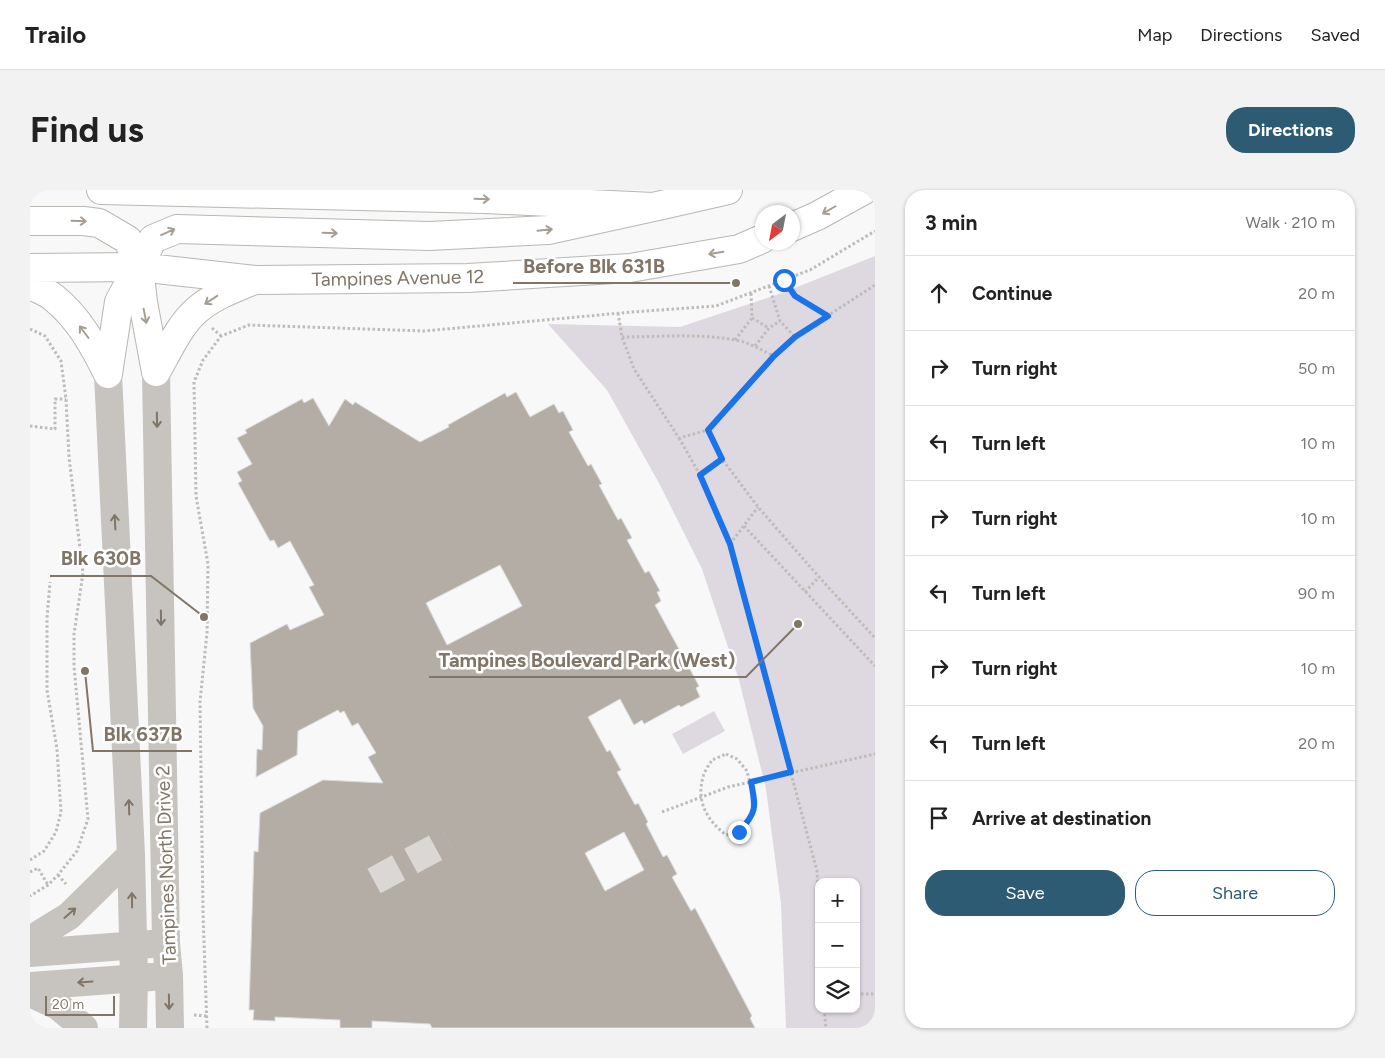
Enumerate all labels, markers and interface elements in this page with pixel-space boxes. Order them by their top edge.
text: Trailo [25,20,86,49]
text: Map [1137,24,1172,46]
text: Directions [1200,24,1282,46]
text: Saved [1310,24,1360,46]
button: Directions [1226,107,1355,153]
text: Find us [30,109,144,151]
one-way arrow [474,195,490,204]
north arrow [755,205,800,250]
one-way arrow [822,205,836,215]
text: 3 min [925,210,977,235]
text: Walk · 210 m [1246,213,1335,232]
one-way arrow [70,216,86,226]
one-way arrow [536,225,552,235]
one-way arrow [160,227,175,237]
one-way arrow [322,228,338,238]
callout: Before Blk 631B [513,248,675,283]
one-way arrow [708,249,724,259]
text: Before Blk 631B [523,254,665,278]
street label: Tampines Avenue 12 [311,265,485,291]
route start [773,269,796,292]
icon: ahead [925,279,953,307]
text: Continue [972,282,1052,305]
text: 20 m [1298,284,1335,303]
one-way arrow [205,295,219,305]
one-way arrow [141,307,151,323]
one-way arrow [79,325,89,339]
icon: right [925,354,953,382]
text: Turn right [972,357,1058,380]
text: 50 m [1298,359,1335,378]
one-way arrow [152,412,162,428]
icon: left [925,429,953,457]
text: Turn left [972,432,1046,455]
text: 10 m [1301,434,1335,453]
icon: right [925,504,953,532]
text: Turn right [972,507,1058,530]
text: 10 m [1301,509,1335,528]
one-way arrow [111,514,120,530]
callout: Blk 630B [50,541,151,576]
text: Blk 630B [61,546,141,570]
icon: left [925,579,953,607]
text: Turn left [972,582,1046,605]
text: 90 m [1298,584,1335,603]
one-way arrow [156,610,165,626]
callout: Tampines Boulevard Park (West) [429,642,746,677]
text: Tampines Boulevard Park (West) [439,648,735,672]
icon: right [925,654,953,682]
text: Turn right [972,657,1058,680]
text: 10 m [1301,659,1335,678]
callout: Blk 637B [93,716,192,751]
text: Blk 637B [104,722,182,746]
icon: left [925,729,953,757]
text: Turn left [972,732,1046,755]
text: 20 m [1298,734,1335,753]
street label: Tampines North Drive 2 [151,765,181,965]
one-way arrow [124,799,133,815]
icon: arrive [925,804,953,832]
text: Arrive at destination [972,807,1151,830]
route end [728,821,751,844]
button: Save [925,870,1125,916]
button: Share [1135,870,1335,916]
map controls [815,878,860,1013]
button: + [815,878,860,923]
one-way arrow [127,893,137,909]
one-way arrow [64,908,77,919]
button: − [815,923,860,968]
button: layers [815,968,860,1013]
one-way arrow [77,977,93,986]
scale bar [45,993,115,1016]
one-way arrow [165,993,174,1009]
text: 20 m [52,996,84,1013]

